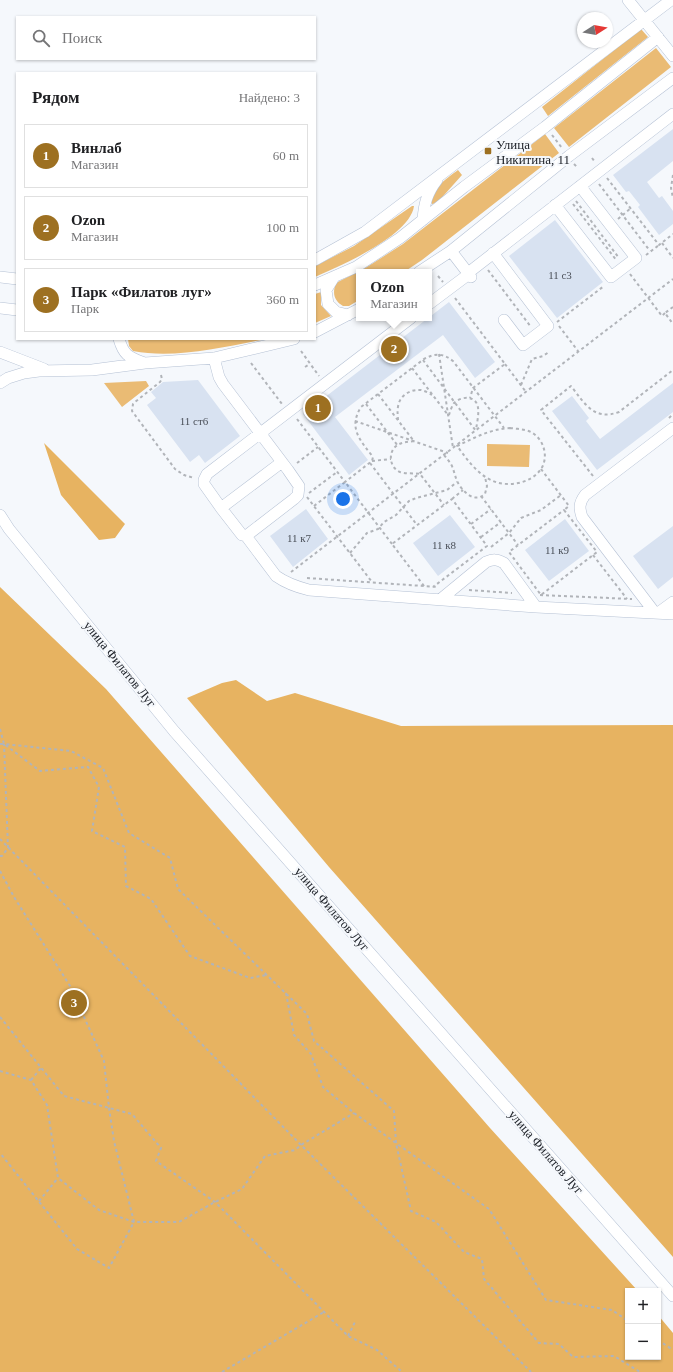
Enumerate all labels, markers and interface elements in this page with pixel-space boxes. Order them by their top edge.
north arrow [577,12,613,48]
search box [16,16,316,60]
icon: search [30,27,52,49]
text: Поиск [62,30,102,46]
text: Рядом [32,88,80,107]
text: Найдено: 3 [239,90,300,105]
place label: Улица Никитина, 11 [496,137,570,167]
text: Винлаб [71,140,122,156]
marker: Улица Никитина, 11 [483,146,493,156]
text: 1 [43,148,49,163]
text: 60 m [273,148,299,163]
text: Магазин [71,157,118,172]
text: Ozon [71,212,105,228]
text: 2 [43,220,49,235]
text: 100 m [266,220,299,235]
text: Магазин [71,229,118,244]
popup [356,269,432,321]
house number: 11 с3 [548,269,572,281]
text: Ozon [370,279,404,295]
text: Парк «Филатов луг» [71,284,212,300]
text: 3 [43,292,49,307]
text: 360 m [266,292,299,307]
text: Магазин [370,296,418,311]
text: Парк [71,301,99,316]
pin: 2 [381,334,407,364]
pin: 1 [305,393,331,423]
house number: 11 ст6 [180,415,209,427]
your location [333,489,353,509]
house number: 11 к7 [287,532,312,544]
house number: 11 к8 [432,539,457,551]
house number: 11 к9 [545,544,570,556]
street label: улица Филатов Луг [81,618,159,710]
street label: улица Филатов Луг [291,864,373,954]
pin: 3 [61,988,87,1018]
street label: улица Филатов Луг [505,1107,587,1197]
map controls [625,1288,661,1360]
button: + [625,1288,661,1324]
button: − [625,1324,661,1360]

